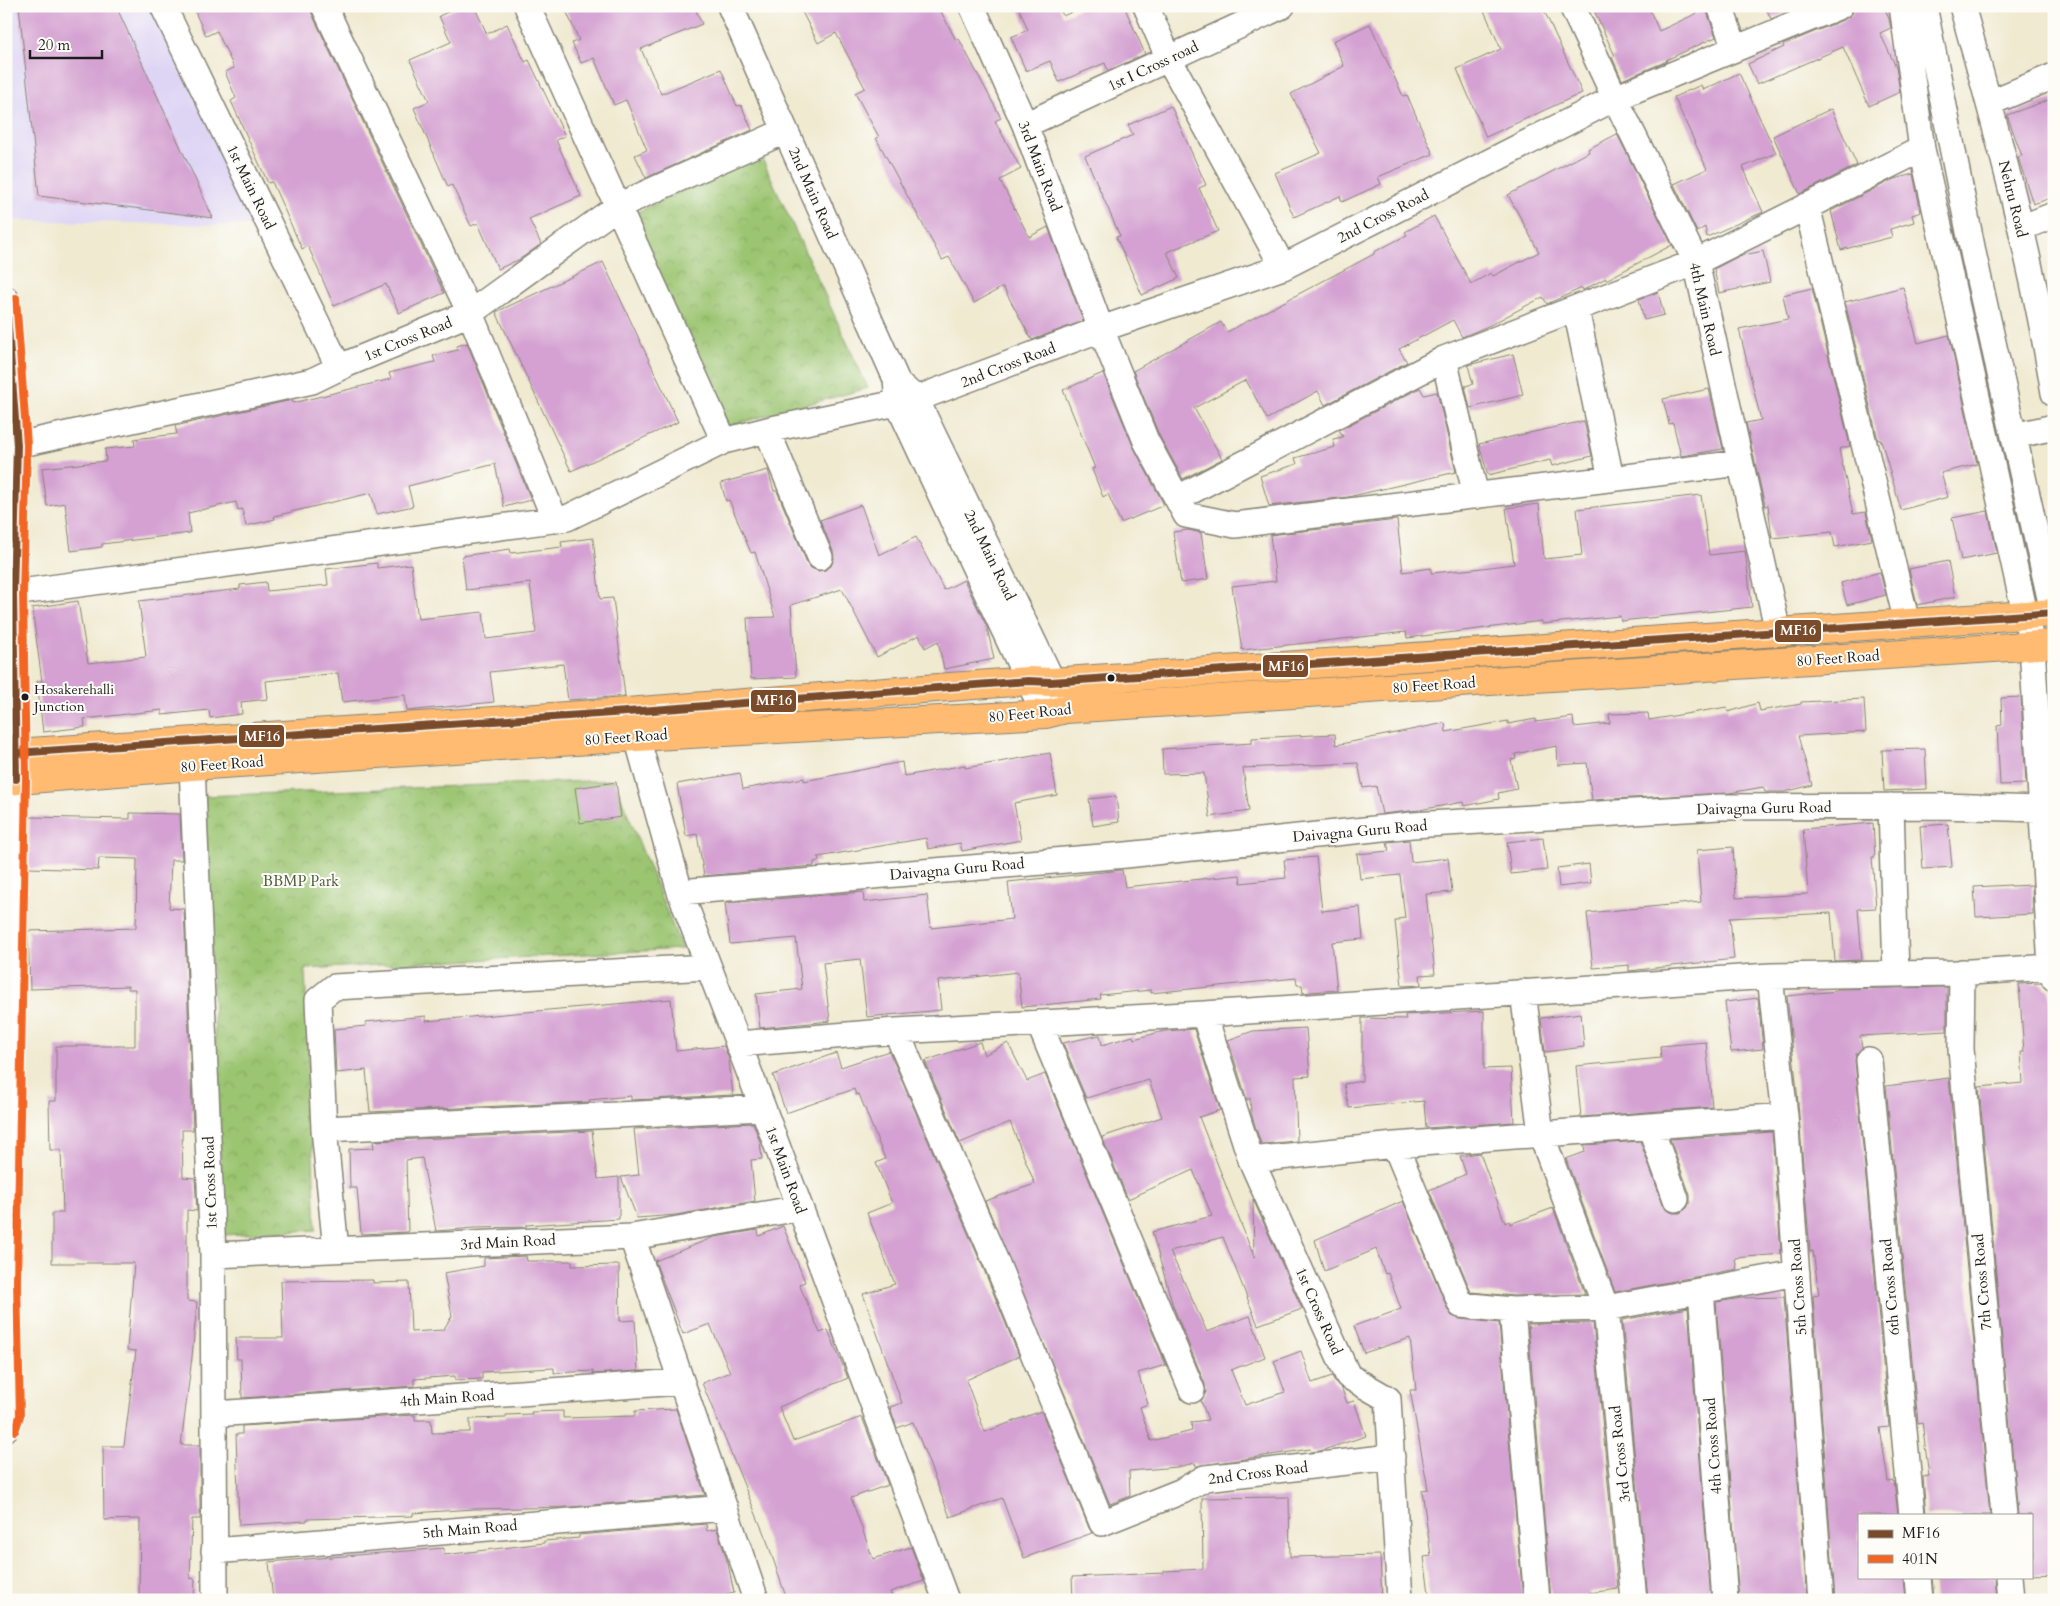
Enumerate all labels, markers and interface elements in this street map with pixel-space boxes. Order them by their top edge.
scale bar [30,28,102,60]
text: 20 m [38,35,70,55]
street label: 1st I Cross road [1104,36,1202,96]
street label: 3rd Main Road [1014,118,1066,214]
street label: 1st Main Road [222,141,280,233]
street label: 2nd Main Road [784,144,842,242]
street label: Nehru Road [1994,158,2032,240]
street label: 2nd Cross Road [1334,184,1432,248]
street label: 4th Main Road [1685,260,1725,358]
street label: 1st Cross Road [361,312,455,366]
street label: 2nd Cross Road [958,338,1058,392]
street label: 2nd Main Road [959,506,1021,604]
line badge: MF16 [1774,619,1822,643]
text: MF16 [1780,621,1816,640]
street label: 80 Feet Road [1796,645,1880,671]
line badge: MF16 [1262,654,1309,678]
text: MF16 [1268,657,1304,676]
street label: 80 Feet Road [1392,672,1476,698]
unlabelled marker [1106,673,1116,683]
place label: Hosakerehalli Junction [32,680,114,716]
line badge: MF16 [750,689,797,713]
text: MF16 [756,691,792,710]
marker: Hosakerehalli Junction [20,692,30,702]
street label: 80 Feet Road [988,699,1072,727]
line badge: MF16 [238,724,285,748]
street label: 80 Feet Road [584,724,668,750]
text: MF16 [244,727,280,746]
street label: 80 Feet Road [180,751,264,777]
street label: Daivagna Guru Road [1696,797,1832,819]
street label: Daivagna Guru Road [1292,815,1428,847]
street label: Daivagna Guru Road [889,853,1025,885]
park label: BBMP Park [263,871,339,891]
street label: 1st Main Road [761,1123,811,1217]
street label: 1st Cross Road [198,1136,222,1230]
street label: 3rd Main Road [460,1230,556,1254]
street label: 7th Cross Road [1968,1233,1996,1331]
street label: 5th Cross Road [1785,1238,1811,1336]
street label: 6th Cross Road [1876,1238,1904,1336]
street label: 1st Cross Road [1291,1264,1347,1358]
street label: 4th Main Road [399,1385,495,1411]
street label: 4th Cross Road [1700,1397,1726,1495]
street label: 3rd Cross Road [1605,1405,1635,1503]
street label: 2nd Cross Road [1207,1457,1309,1489]
legend [1858,1514,2032,1578]
street label: 5th Main Road [422,1515,518,1543]
text: MF16 [1902,1523,1940,1543]
text: 401N [1902,1549,1938,1569]

